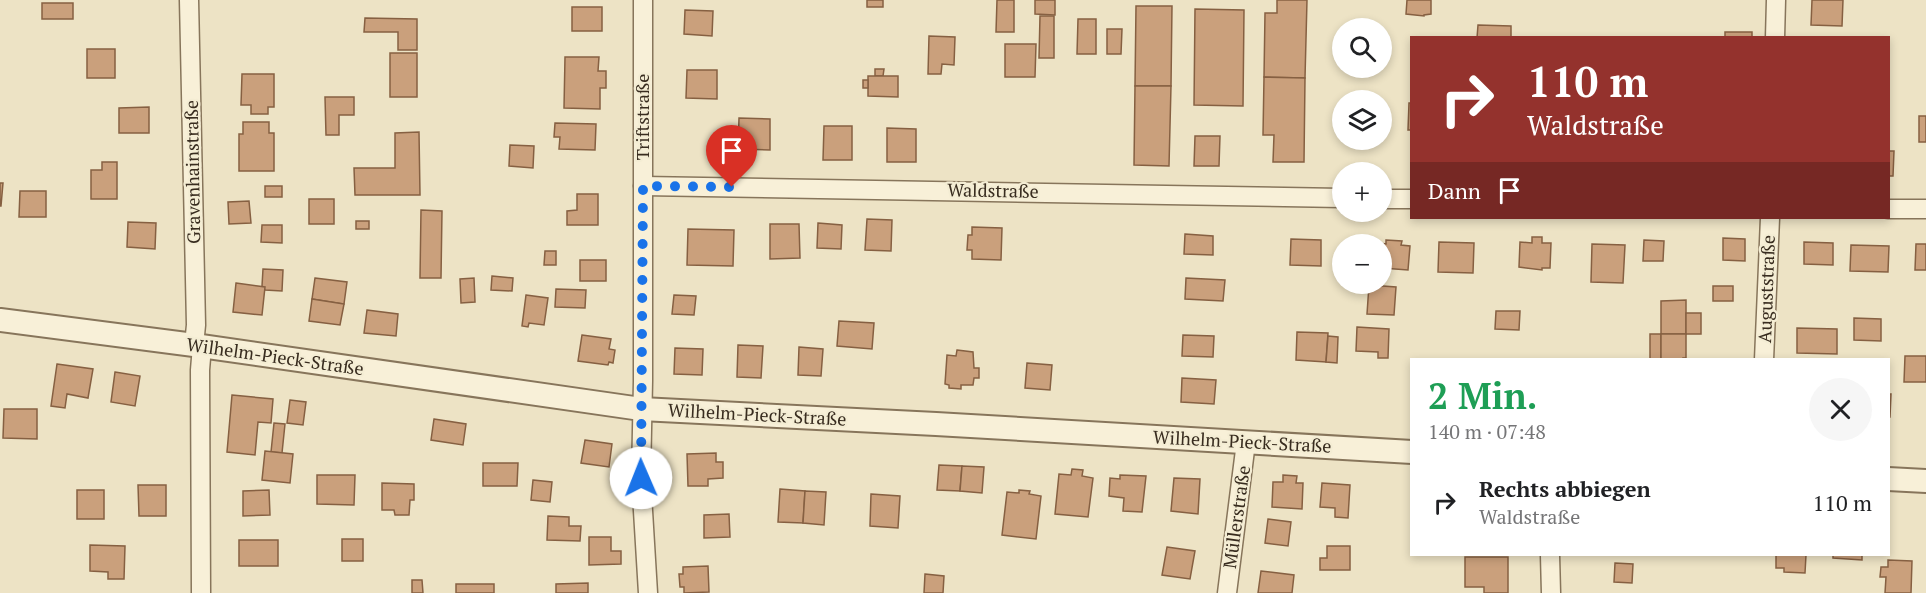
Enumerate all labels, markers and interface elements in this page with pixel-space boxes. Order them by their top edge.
map controls [1332,18,1392,294]
button: search [1332,18,1392,78]
text: 110 m [1527,53,1648,109]
icon: right [1428,60,1506,138]
street label: Triftstraße [630,74,654,160]
button: layers [1332,90,1392,150]
street label: Gravenhainstraße [179,100,205,244]
text: Waldstraße [1527,107,1664,143]
pin [706,125,757,187]
icon: arrive [715,134,748,167]
button: + [1332,162,1392,222]
icon: arrive [1493,174,1526,207]
text: Dann [1428,176,1481,205]
street label: Waldstraße [947,177,1039,203]
button: − [1332,234,1392,294]
street label: Auguststraße [1752,235,1780,343]
street label: Wilhelm-Pieck-Straße [185,332,365,380]
text: 2 Min. [1428,372,1537,419]
button: close [1809,378,1872,441]
street label: Wilhelm-Pieck-Straße [667,397,847,431]
text: 140 m · 07:48 [1428,418,1546,445]
street label: Wilhelm-Pieck-Straße [1152,424,1332,458]
position arrow [609,446,673,510]
street label: Müllerstraße [1217,464,1255,570]
text: Rechts abbiegen [1479,474,1651,503]
icon: right [1428,486,1461,519]
text: 110 m [1812,488,1872,517]
text: Waldstraße [1479,503,1580,530]

